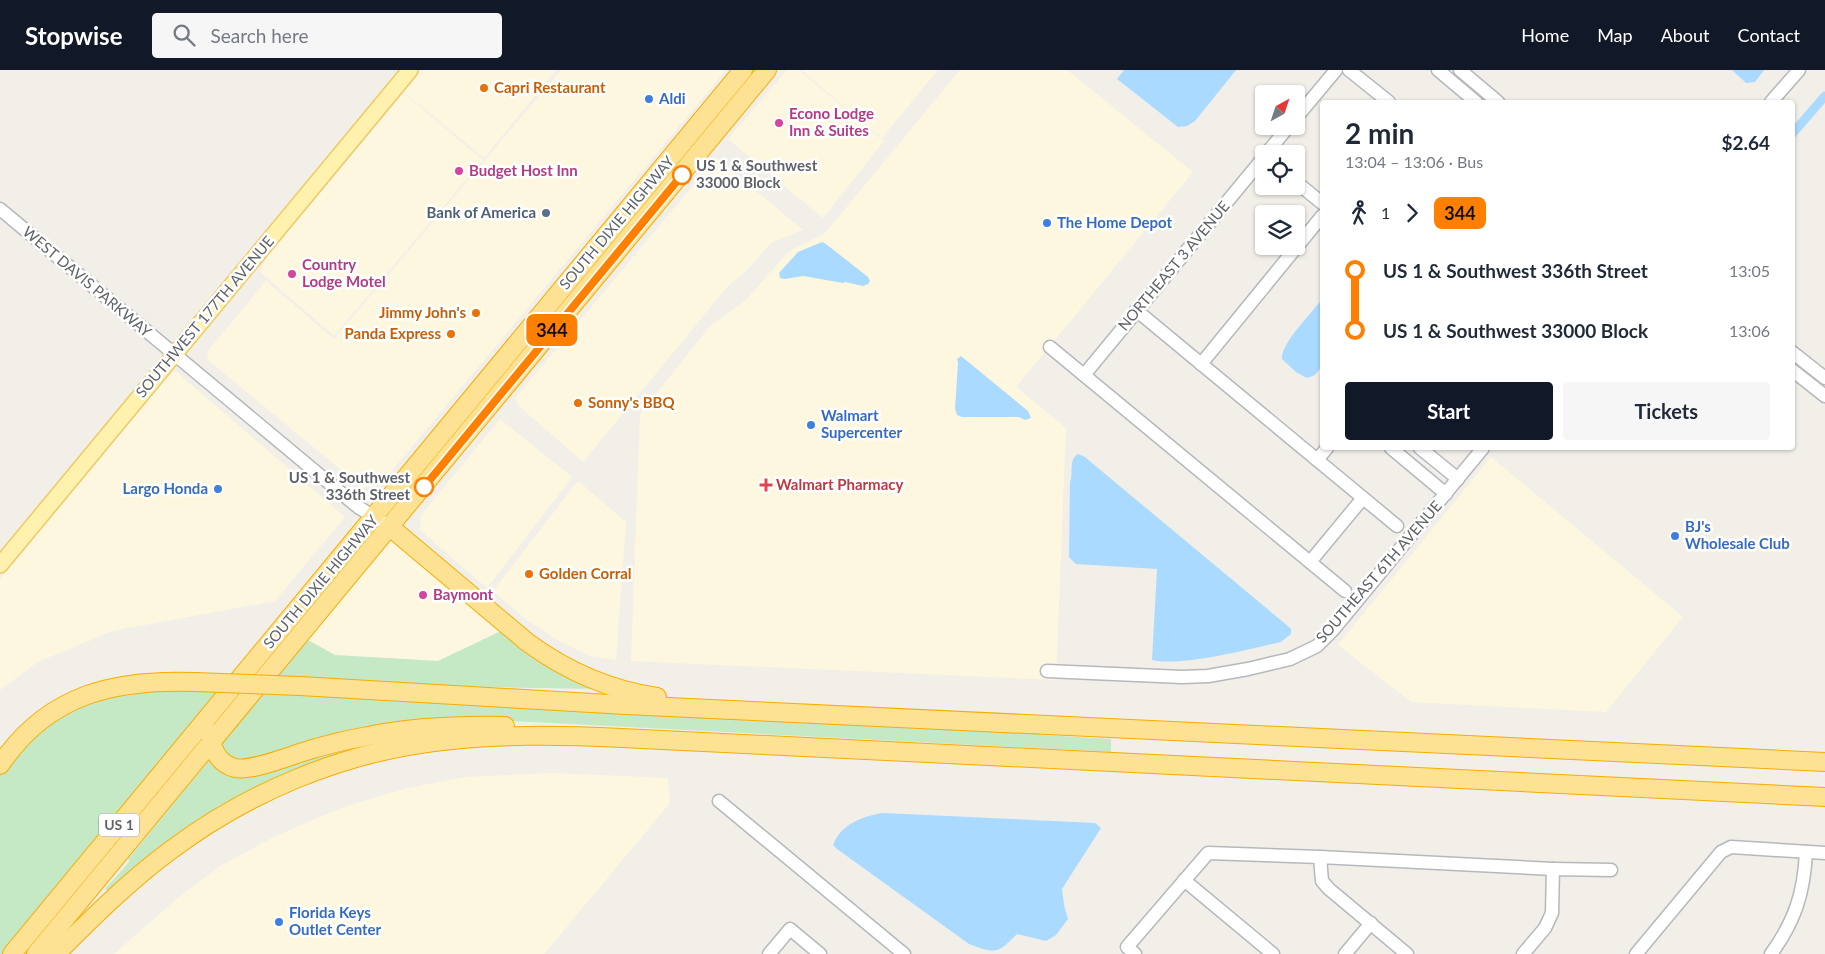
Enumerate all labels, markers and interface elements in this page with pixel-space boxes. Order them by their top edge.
search box [152,13,502,58]
text: Stopwise [25,21,122,50]
icon: search [170,21,198,49]
text: Search here [210,24,308,47]
text: Home [1521,24,1569,46]
text: Map [1597,24,1633,46]
text: About [1661,24,1710,46]
text: Contact [1738,24,1800,46]
place label: Capri Restaurant [494,78,606,96]
marker: Capri Restaurant [478,82,490,94]
north arrow [1255,85,1305,135]
map controls [1255,85,1305,255]
place label: Aldi [658,89,686,107]
marker: Aldi [643,93,655,105]
place label: Econo Lodge Inn & Suites [789,104,874,139]
text: 2 min [1345,116,1414,150]
marker: Econo Lodge Inn & Suites [773,117,785,129]
text: $2.64 [1721,131,1770,154]
button: locate [1255,145,1305,195]
street label: SOUTH DIXIE HIGHWAY [555,151,678,293]
text: 13:04 – 13:06 · Bus [1345,152,1483,171]
place label: US 1 & Southwest 33000 Block [696,156,818,191]
place label: Budget Host Inn [469,161,578,179]
marker: Budget Host Inn [453,165,465,177]
marker: US 1 & Southwest 33000 Block [672,165,692,185]
street label: NORTHEAST 3 AVENUE [1114,197,1233,334]
icon: walk [1345,199,1373,227]
icon: forward [1398,199,1426,227]
text: 344 [1444,202,1476,224]
place label: Bank of America [427,203,536,221]
text: 1 [1381,203,1390,222]
button: layers [1255,205,1305,255]
marker: Bank of America [540,207,552,219]
place label: The Home Depot [1057,213,1172,231]
marker: The Home Depot [1041,217,1053,229]
street label: WEST DAVIS PARKWAY [20,222,156,341]
street label: SOUTHWEST 177TH AVENUE [131,232,277,401]
place label: Country Lodge Motel [302,255,386,290]
text: US 1 & Southwest 336th Street [1383,259,1648,282]
text: 13:05 [1729,261,1770,280]
marker: Country Lodge Motel [286,268,298,280]
place label: Jimmy John's [379,303,466,321]
marker: Jimmy John's [470,307,482,319]
line badge: 344 [523,314,581,346]
text: 344 [536,319,568,341]
text: US 1 & Southwest 33000 Block [1383,319,1648,342]
text: 13:06 [1729,321,1770,340]
place label: Panda Express [345,324,441,342]
marker: Panda Express [445,328,457,340]
button: Start [1345,382,1553,440]
button: Tickets [1563,382,1770,440]
place label: Sonny's BBQ [588,393,675,411]
marker: Sonny's BBQ [572,397,584,409]
place label: Walmart Supercenter [821,406,902,441]
marker: Walmart Supercenter [805,419,817,431]
place label: US 1 & Southwest 336th Street [289,468,410,503]
place label: Walmart Pharmacy [776,475,904,493]
marker: US 1 & Southwest 336th Street [414,477,434,497]
place label: Largo Honda [123,479,208,497]
marker: Walmart Pharmacy [760,479,772,491]
marker: Largo Honda [212,483,224,495]
street label: SOUTHEAST 6TH AVENUE [1312,497,1445,646]
street label: SOUTH DIXIE HIGHWAY [259,510,382,652]
place label: BJ's Wholesale Club [1685,517,1790,552]
marker: BJ's Wholesale Club [1669,530,1681,542]
place label: Golden Corral [539,564,632,582]
marker: Golden Corral [523,568,535,580]
place label: Baymont [433,585,494,603]
marker: Baymont [417,589,429,601]
road number: US 1 [99,814,139,836]
place label: Florida Keys Outlet Center [289,903,382,938]
marker: Florida Keys Outlet Center [273,916,285,928]

